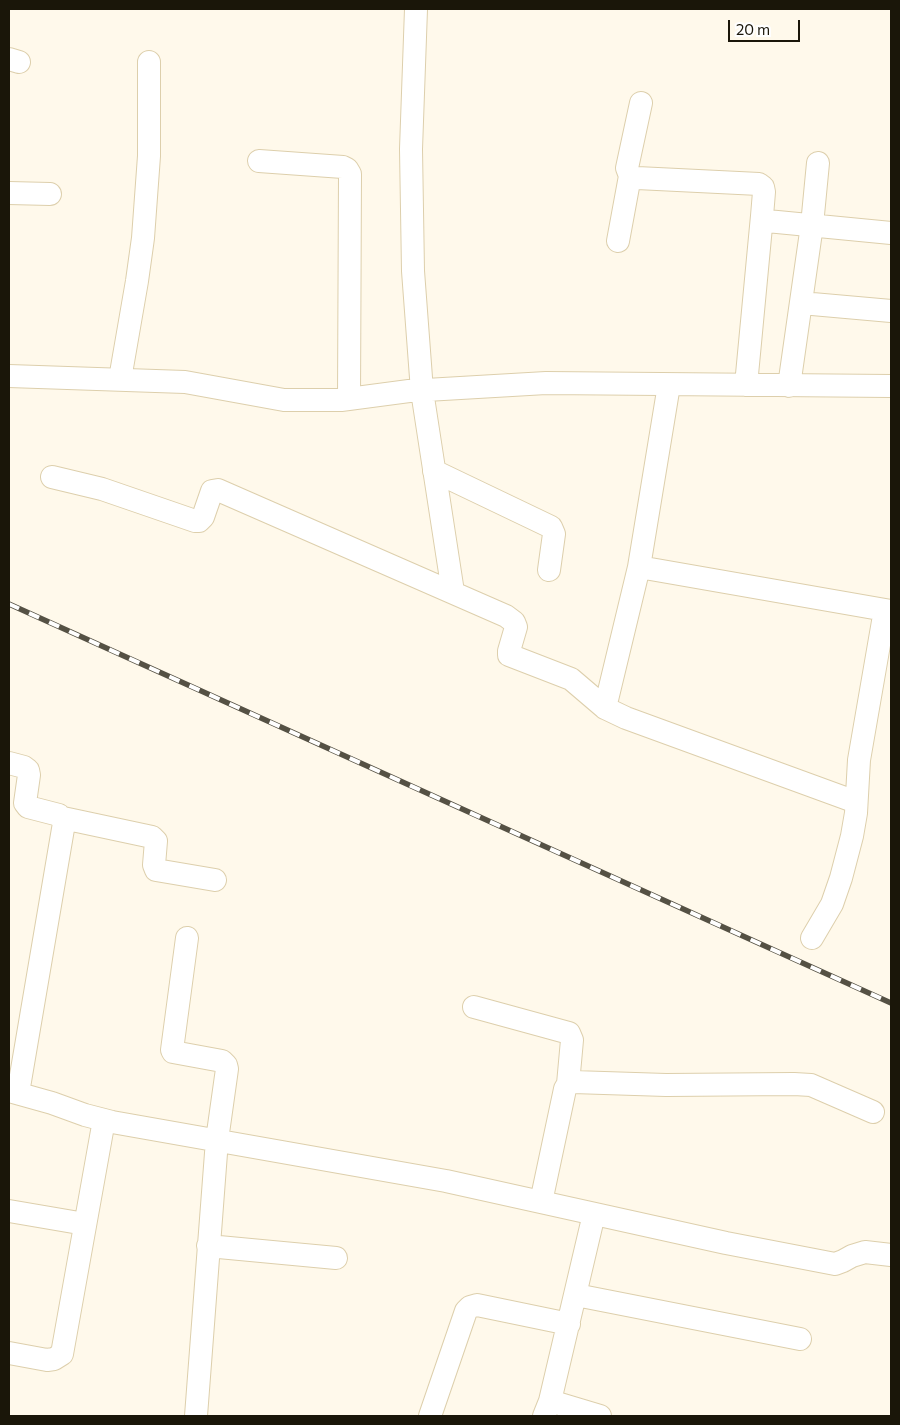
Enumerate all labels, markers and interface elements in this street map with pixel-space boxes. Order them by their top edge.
scale bar [730,10,802,42]
text: 20 m [736,20,770,38]

